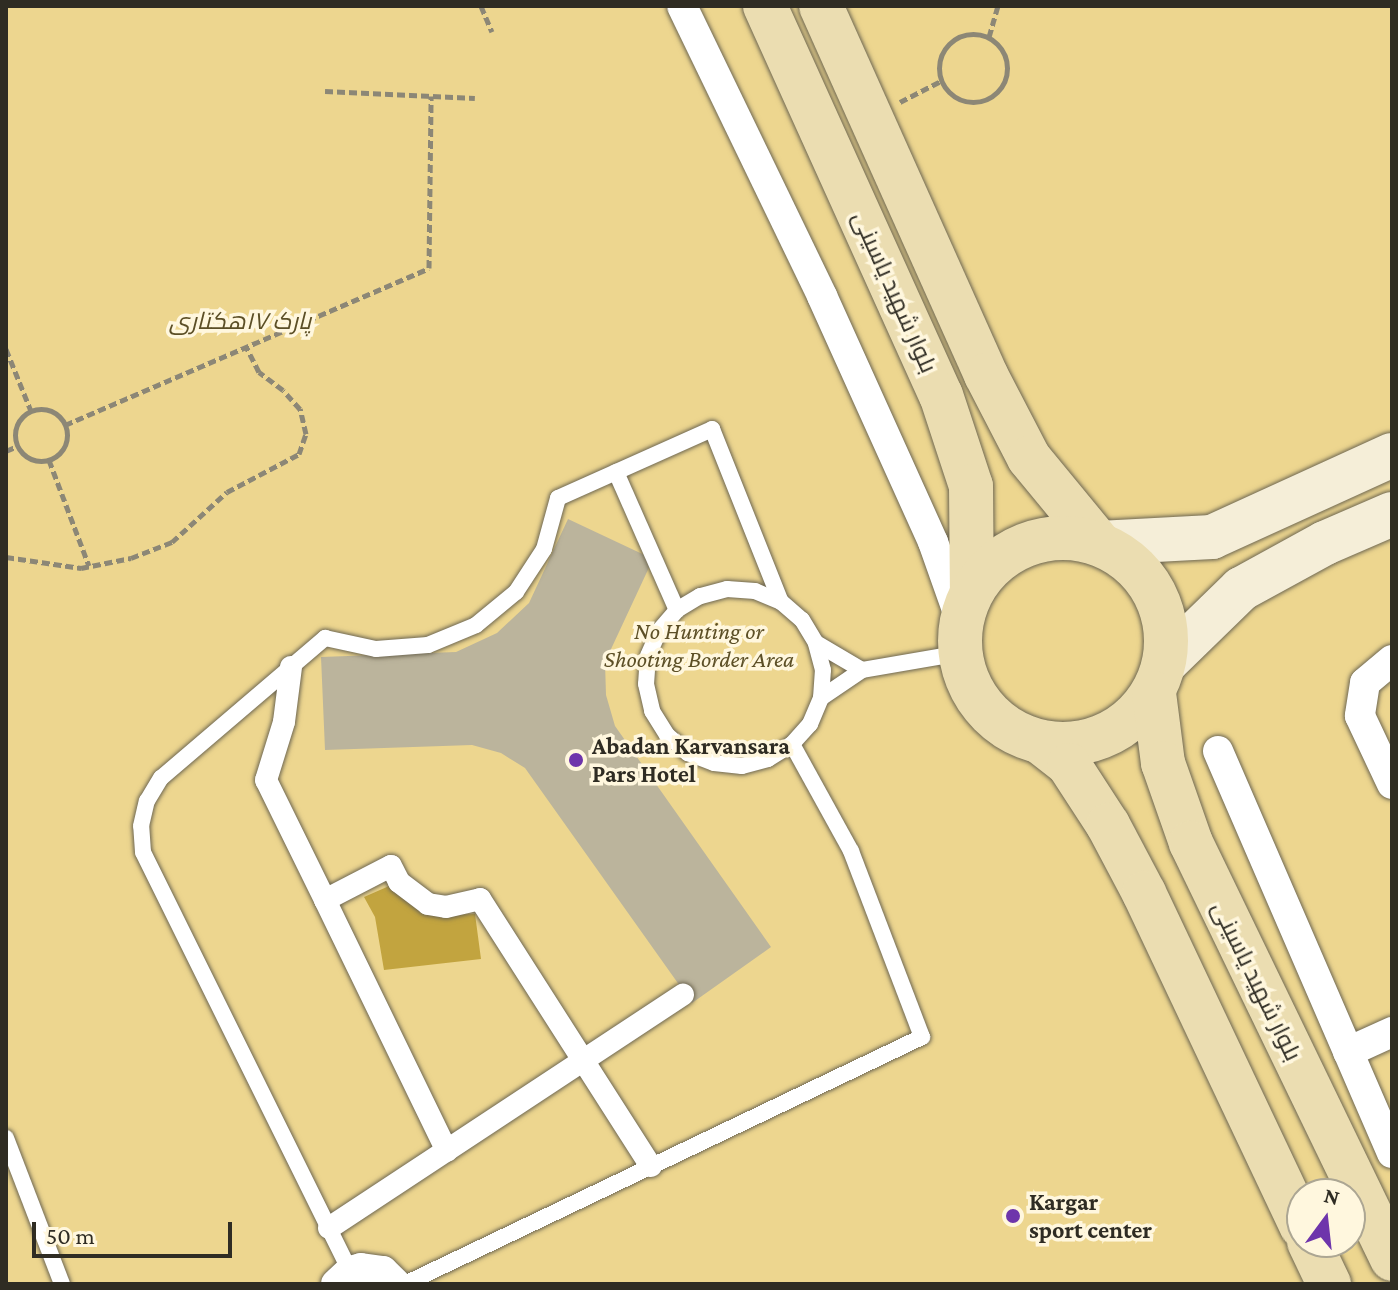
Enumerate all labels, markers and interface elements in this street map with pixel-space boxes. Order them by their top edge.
street label: بلوار شهید یاسینی [847,207,943,377]
park label: پارک ۱۷هکتاری [169,307,311,335]
park label: No Hunting or Shooting Border Area [604,617,794,673]
place label: Abadan Karvansara Pars Hotel [592,732,790,788]
marker: Abadan Karvansara Pars Hotel [567,751,585,769]
street label: بلوار شهید یاسینی [1206,897,1308,1065]
north arrow [1286,1178,1366,1258]
text: N [1321,1182,1342,1210]
place label: Kargar sport center [1029,1188,1152,1244]
scale bar [36,1206,236,1256]
marker: Kargar sport center [1004,1207,1022,1225]
text: 50 m [46,1222,95,1249]

